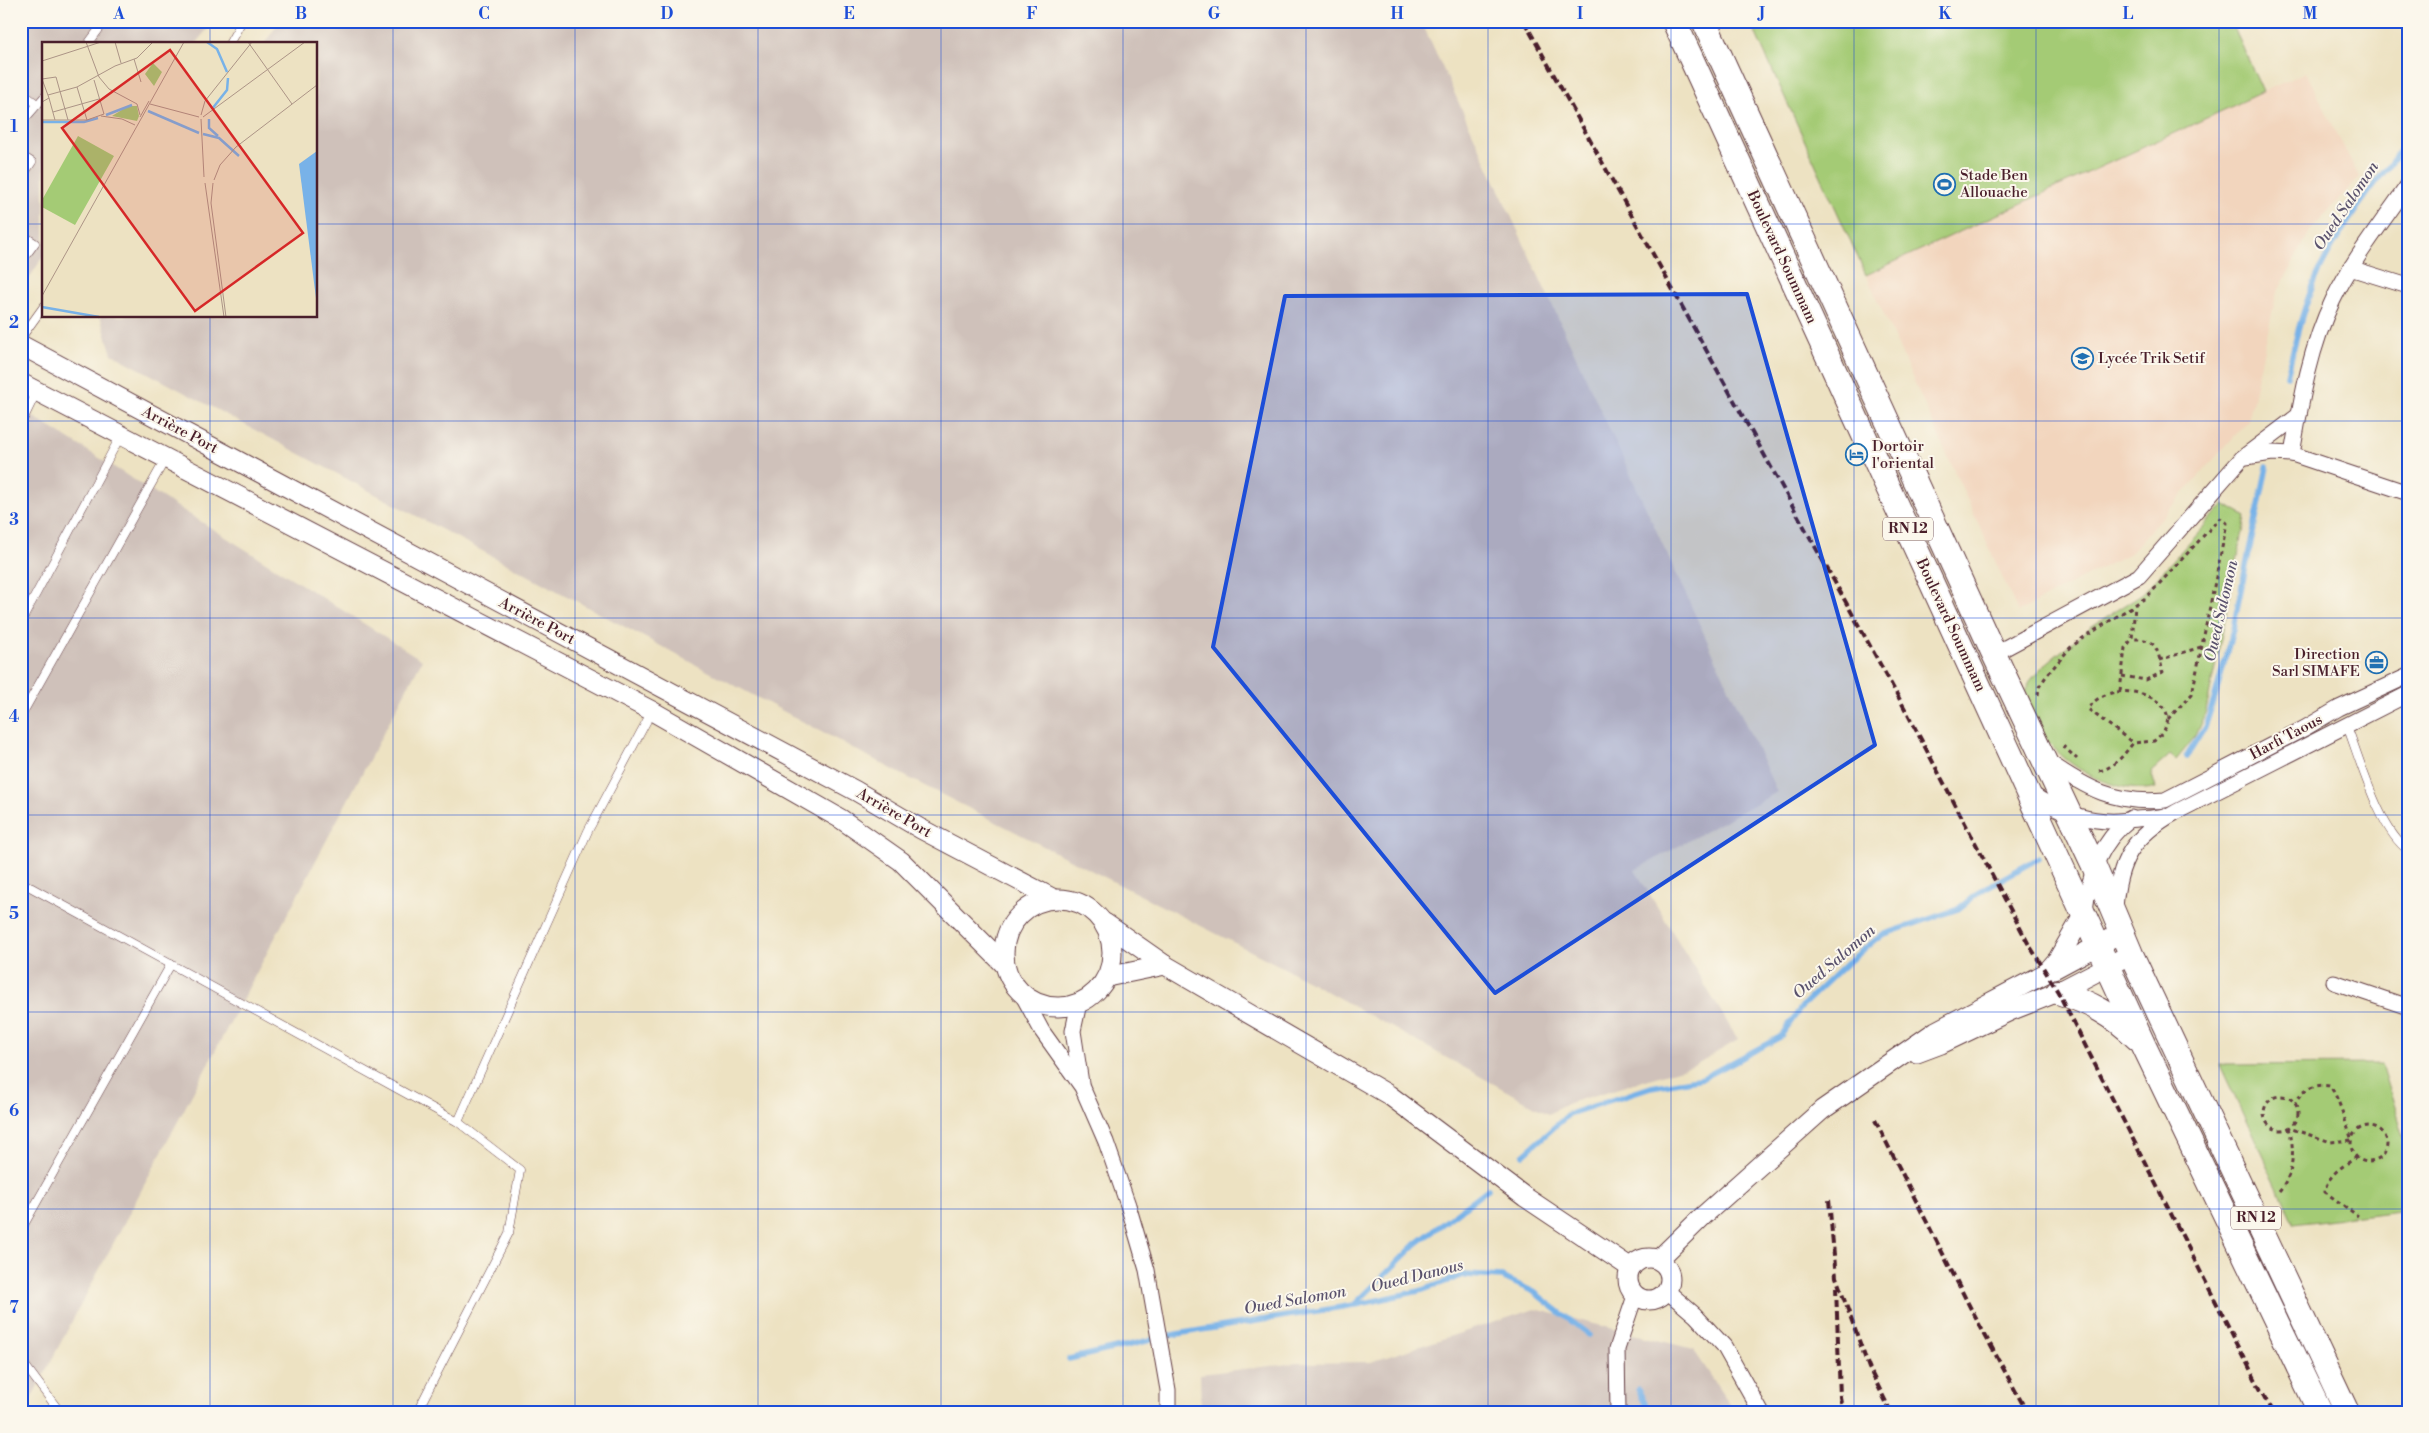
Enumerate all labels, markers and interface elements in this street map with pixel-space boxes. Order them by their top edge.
text: A [112,4,125,24]
text: B [295,4,307,24]
text: C [478,4,490,24]
text: D [661,4,674,24]
text: E [843,4,855,24]
text: F [1026,4,1038,24]
text: G [1208,4,1221,24]
text: H [1390,4,1404,24]
text: I [1577,4,1583,24]
text: J [1757,4,1765,24]
text: K [1939,4,1953,24]
text: L [2123,4,2134,24]
text: M [2303,4,2318,24]
inset map [42,42,318,318]
text: 1 [10,117,18,137]
water label: Oued Salomon [2309,157,2384,254]
place label: Stade Ben Allouache [1959,166,2028,202]
sports icon: Stade Ben Allouache [1932,172,1956,196]
street label: Boulevard Soummam [1742,186,1821,327]
text: 2 [9,313,19,333]
school or university icon: Lycée Trik Setif [2070,346,2094,370]
place label: Lycée Trik Setif [2098,349,2205,368]
street label: Arrière Port [138,402,222,458]
place label: Dortoir l'oriental [1872,437,1935,473]
hotel icon: Dortoir l'oriental [1844,443,1868,467]
text: 3 [9,510,19,530]
road number: RN 12 [1883,518,1933,540]
street label: Boulevard Soummam [1911,554,1990,695]
water label: Oued Salomon [2200,557,2243,664]
street label: Arrière Port [495,593,579,649]
place label: Direction Sarl SIMAFE [2272,645,2360,681]
office icon: Direction Sarl SIMAFE [2364,651,2388,675]
text: 4 [9,707,20,727]
street label: Harfi Taous [2246,710,2326,764]
street label: Arrière Port [852,783,935,842]
text: 5 [9,904,19,924]
water label: Oued Salomon [1789,920,1880,1003]
text: 6 [9,1101,19,1121]
road number: RN 12 [2231,1206,2281,1230]
water label: Oued Danous [1369,1255,1465,1297]
water label: Oued Salomon [1242,1281,1349,1319]
text: 7 [9,1298,19,1318]

